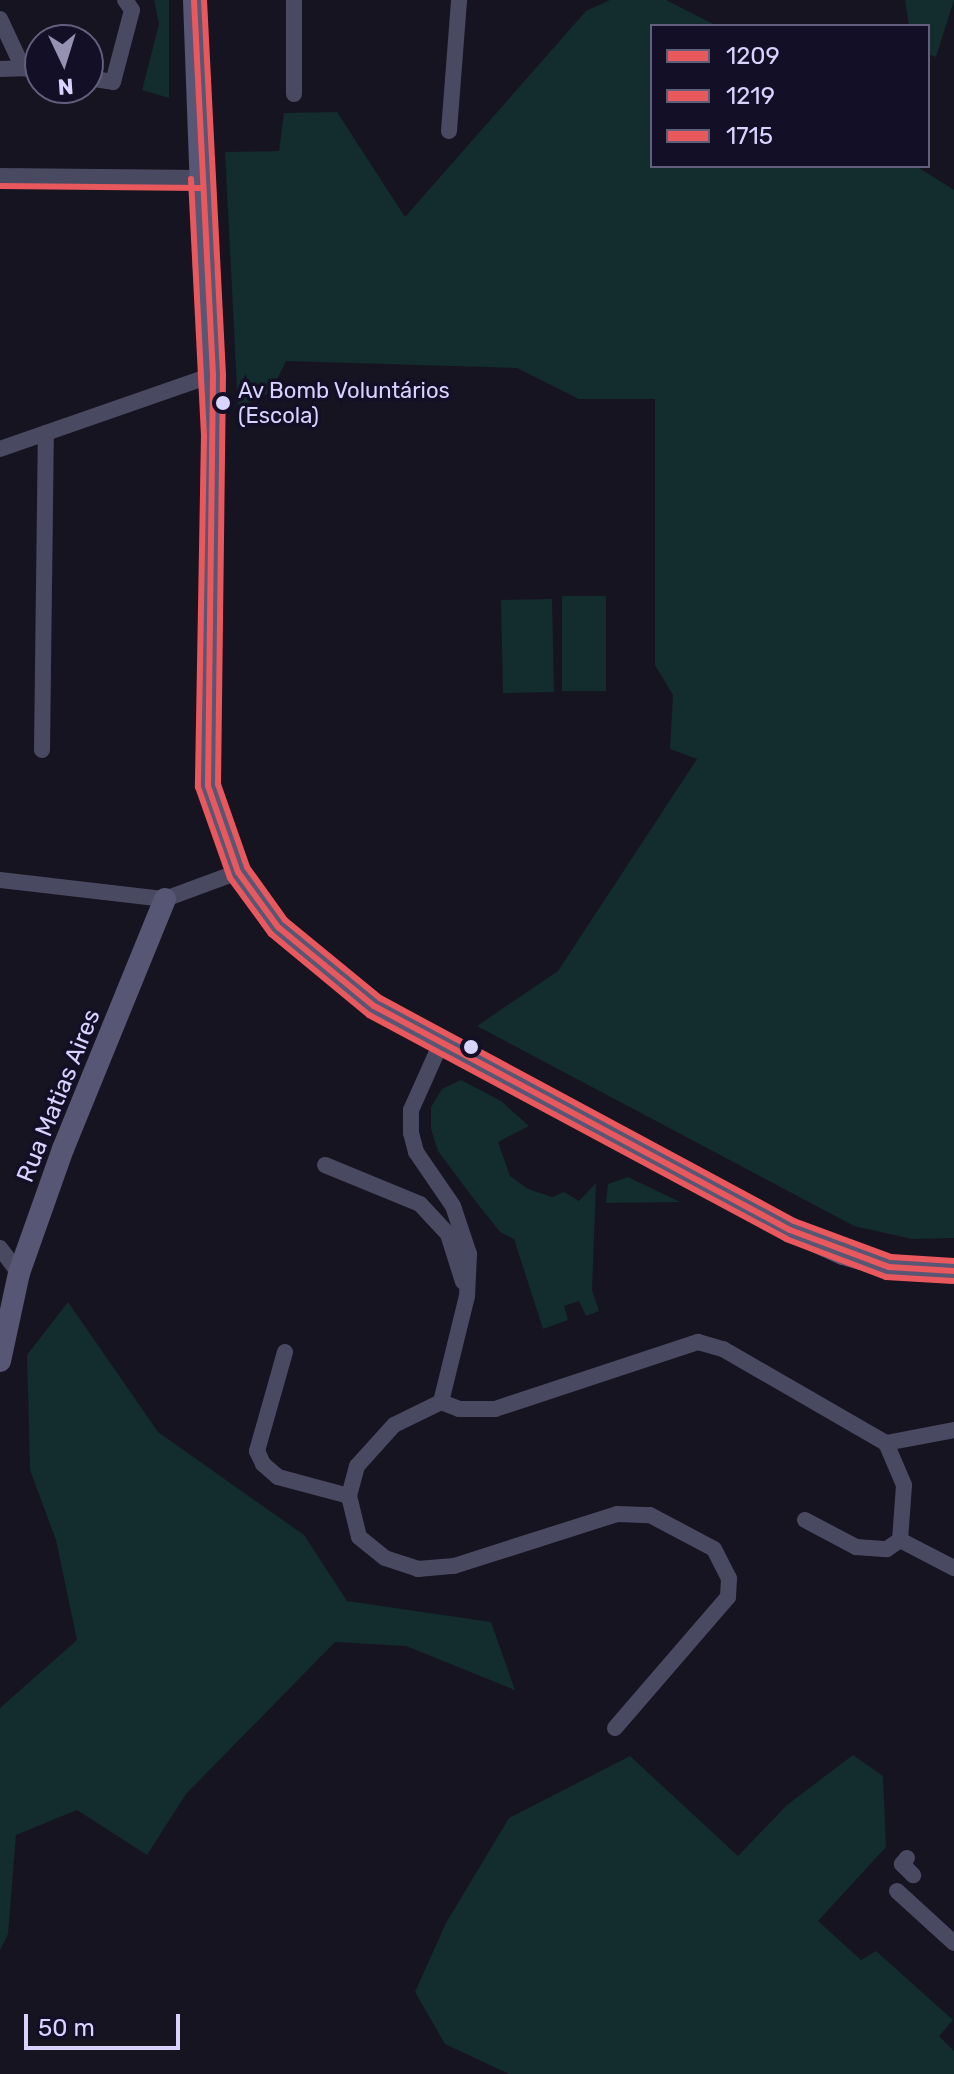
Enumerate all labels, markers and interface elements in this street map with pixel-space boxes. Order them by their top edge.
north arrow [24,24,104,104]
legend [650,24,930,168]
text: 1209 [726,42,780,70]
text: N [57,72,74,100]
text: 1219 [726,82,775,110]
text: 1715 [726,122,773,150]
place label: Av Bomb Voluntários (Escola) [238,377,451,428]
marker: Av Bomb Voluntários (Escola) [215,395,231,411]
street label: Rua Matias Aires [11,1005,107,1187]
unlabelled marker [463,1039,479,1055]
scale bar [28,1998,184,2048]
text: 50 m [38,2014,95,2042]

